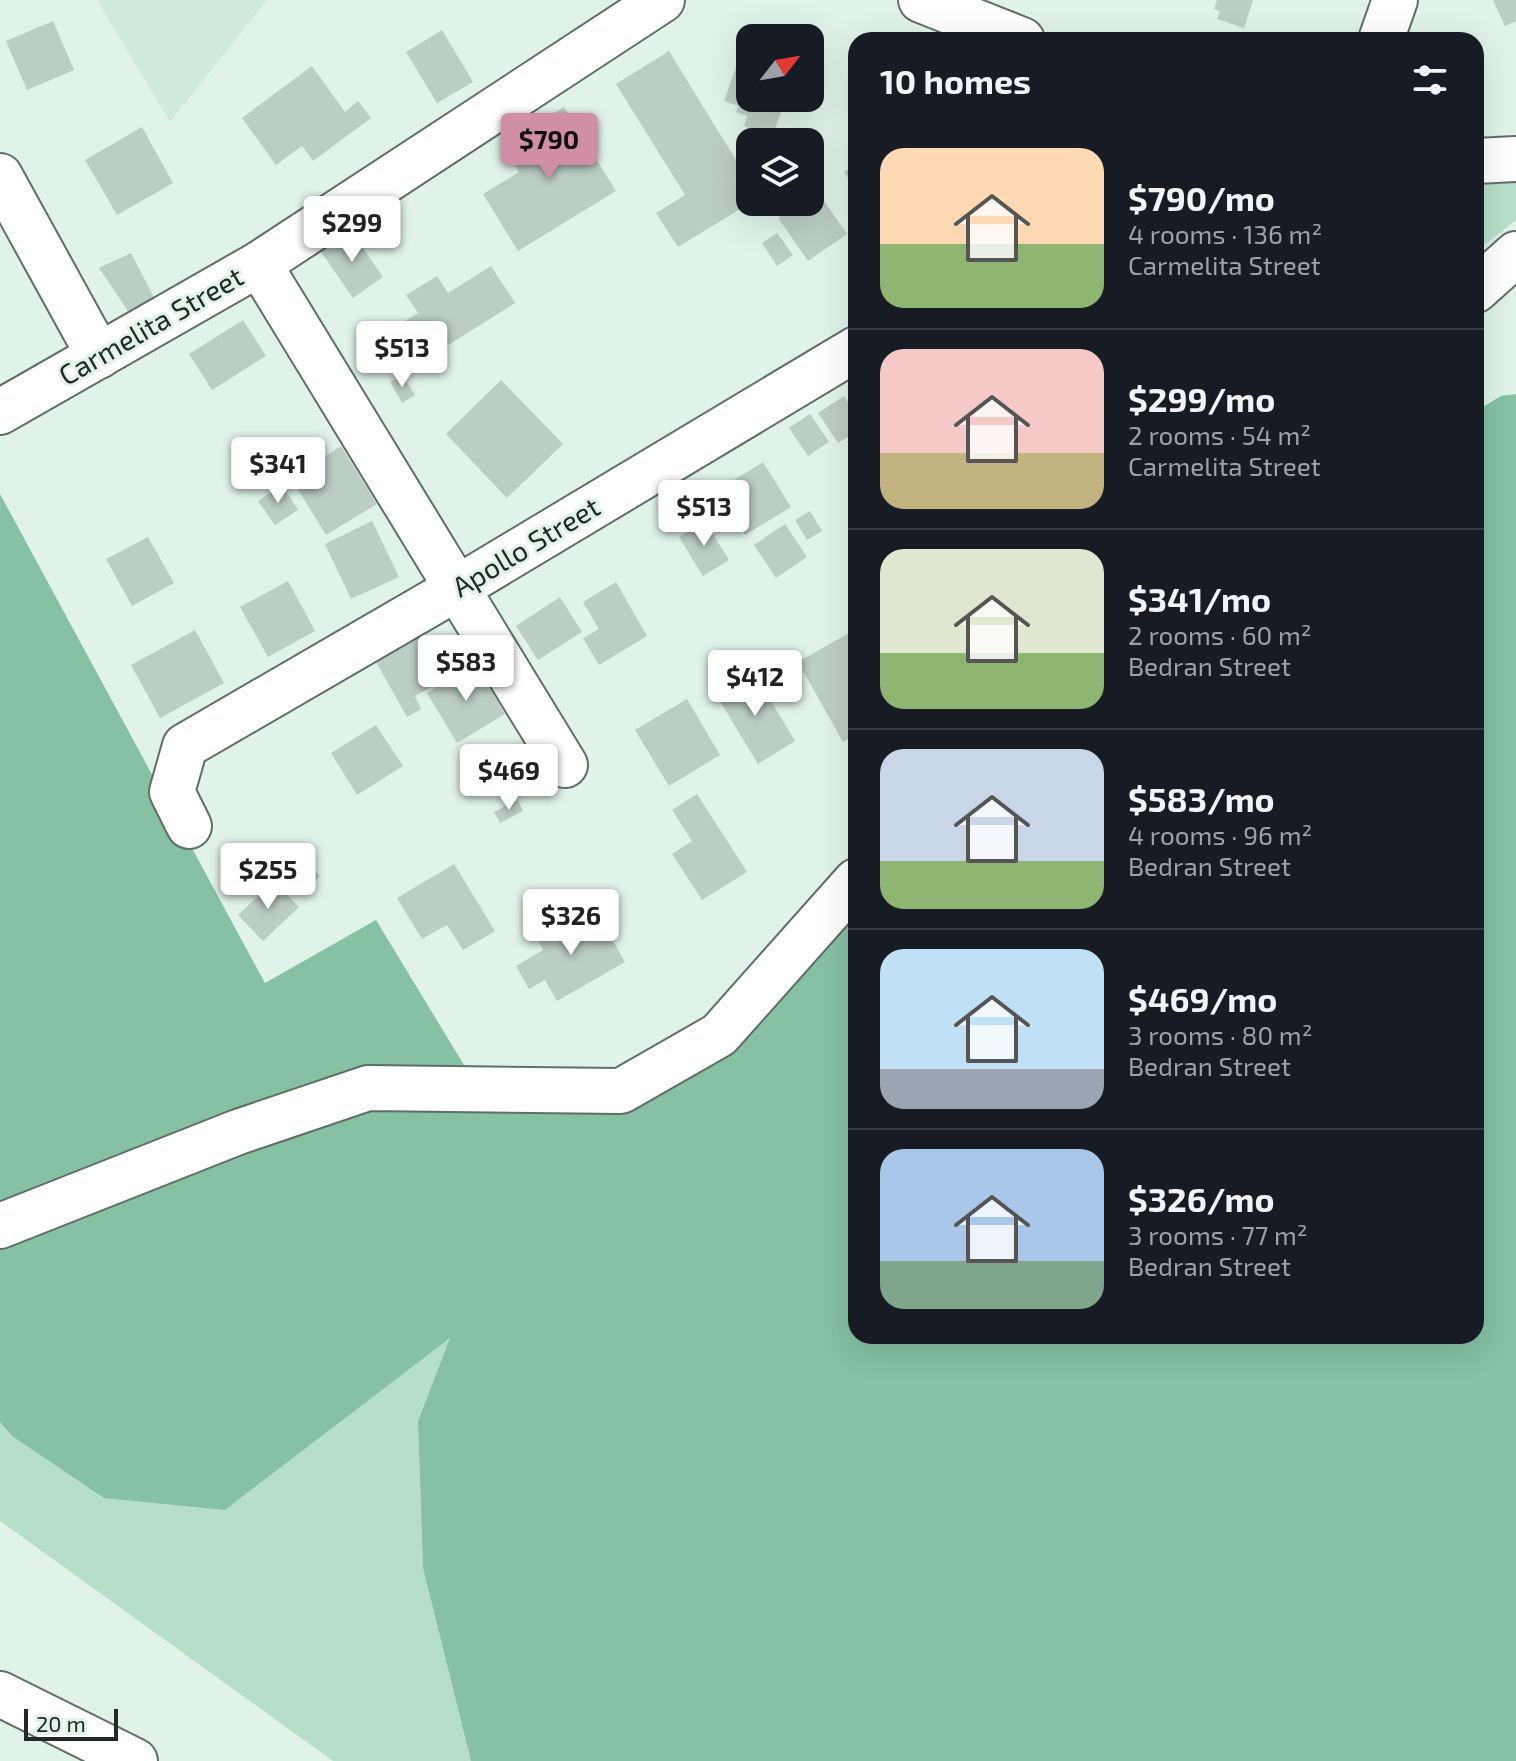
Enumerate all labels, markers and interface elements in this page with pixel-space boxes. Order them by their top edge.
north arrow [736,24,824,112]
map controls [736,24,824,216]
icon: filters [1408,58,1452,102]
text: 10 homes [880,60,1031,101]
pin: $790 [502,113,596,181]
text: $790 [519,123,579,154]
button: layers [736,128,824,216]
text: $790/mo [1128,177,1275,218]
icon: home [944,180,1040,276]
pin: $299 [305,196,399,264]
text: $299 [322,206,382,237]
text: 4 rooms · 136 m² [1128,218,1322,249]
text: Carmelita Street [1128,249,1321,280]
street label: Carmelita Street [52,259,249,392]
pin: $513 [355,321,449,389]
text: $513 [374,331,430,362]
text: $299/mo [1128,378,1275,419]
icon: home [944,381,1040,477]
text: 2 rooms · 54 m² [1128,419,1311,450]
pin: $341 [231,437,325,505]
text: $341 [249,447,307,478]
text: Carmelita Street [1128,450,1321,481]
pin: $513 [657,480,751,548]
street label: Apollo Street [446,489,605,604]
text: $513 [676,490,732,521]
text: $341/mo [1128,578,1271,619]
icon: home [944,581,1040,677]
text: 2 rooms · 60 m² [1128,619,1312,650]
pin: $583 [419,635,513,703]
text: $583 [436,645,496,676]
pin: $412 [708,650,802,718]
text: Bedran Street [1128,650,1291,681]
text: $412 [726,660,784,691]
pin: $469 [462,744,556,812]
text: $469 [478,754,540,785]
text: $583/mo [1128,778,1275,819]
icon: home [944,781,1040,877]
text: 4 rooms · 96 m² [1128,819,1312,850]
pin: $255 [221,843,315,911]
text: Bedran Street [1128,850,1291,881]
text: $255 [239,853,297,884]
pin: $326 [524,889,618,957]
text: $326 [541,899,601,930]
text: $469/mo [1128,978,1277,1019]
icon: home [944,981,1040,1077]
text: 3 rooms · 80 m² [1128,1019,1312,1050]
text: Bedran Street [1128,1050,1291,1081]
text: $326/mo [1128,1178,1275,1219]
icon: home [944,1181,1040,1277]
text: 3 rooms · 77 m² [1128,1219,1308,1250]
text: Bedran Street [1128,1250,1291,1281]
scale bar [24,1705,118,1741]
text: 20 m [36,1710,86,1736]

